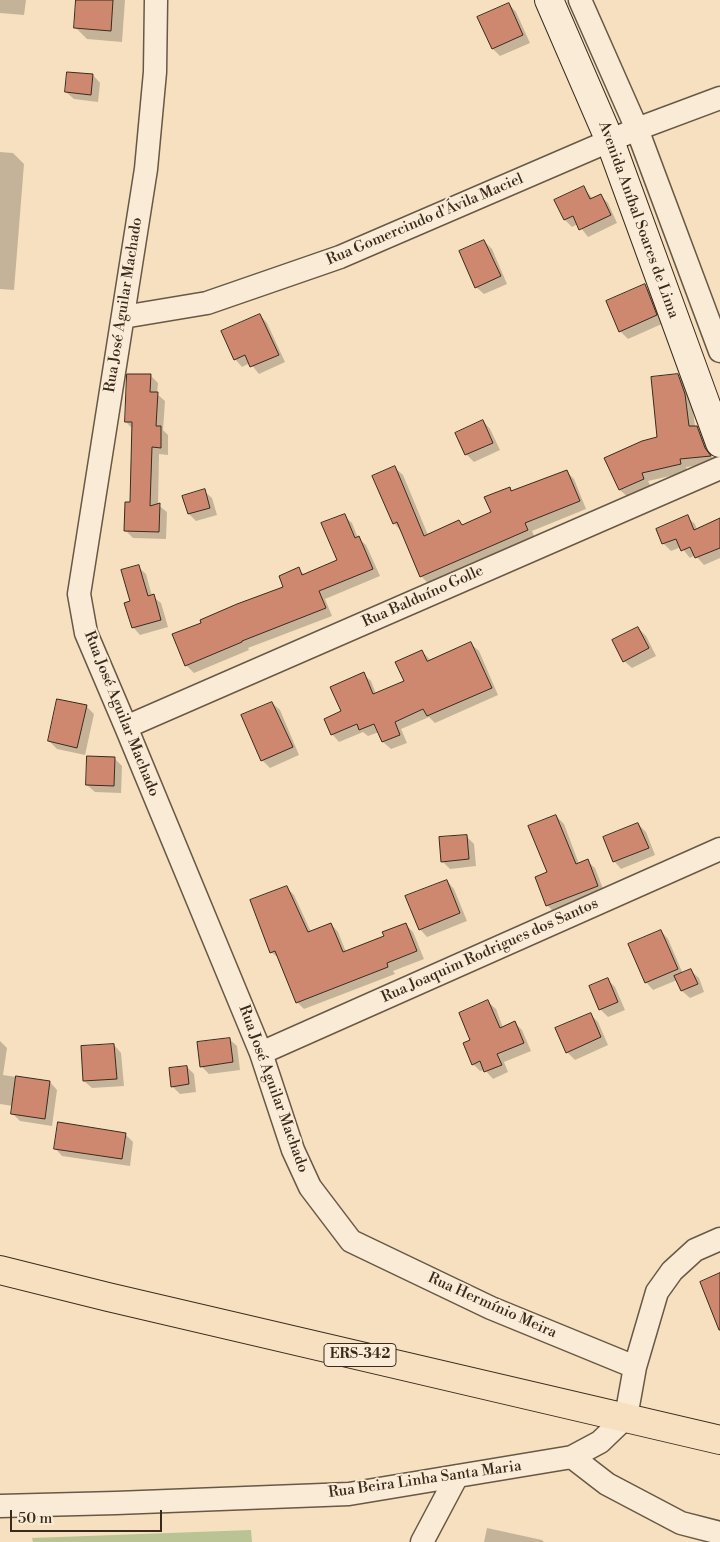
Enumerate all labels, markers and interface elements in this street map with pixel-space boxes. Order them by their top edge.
street label: Avenida Aníbal Soares de Lima [594,119,682,321]
street label: Rua Gomercindo d'Ávila Maciel [324,170,526,270]
street label: Rua José Aguilar Machado [101,216,147,394]
street label: Rua Balduíno Golle [360,562,486,632]
street label: Rua José Aguilar Machado [79,629,163,799]
street label: Rua Joaquim Rodrigues dos Santos [379,895,601,1007]
street label: Rua José Aguilar Machado [234,1003,312,1175]
street label: Rua Hermínio Meira [425,1269,559,1343]
road number: ERS-342 [324,1344,396,1366]
street label: Rua Beira Linha Santa Maria [327,1458,523,1502]
scale bar [12,1500,165,1532]
text: 50 m [18,1509,52,1528]

